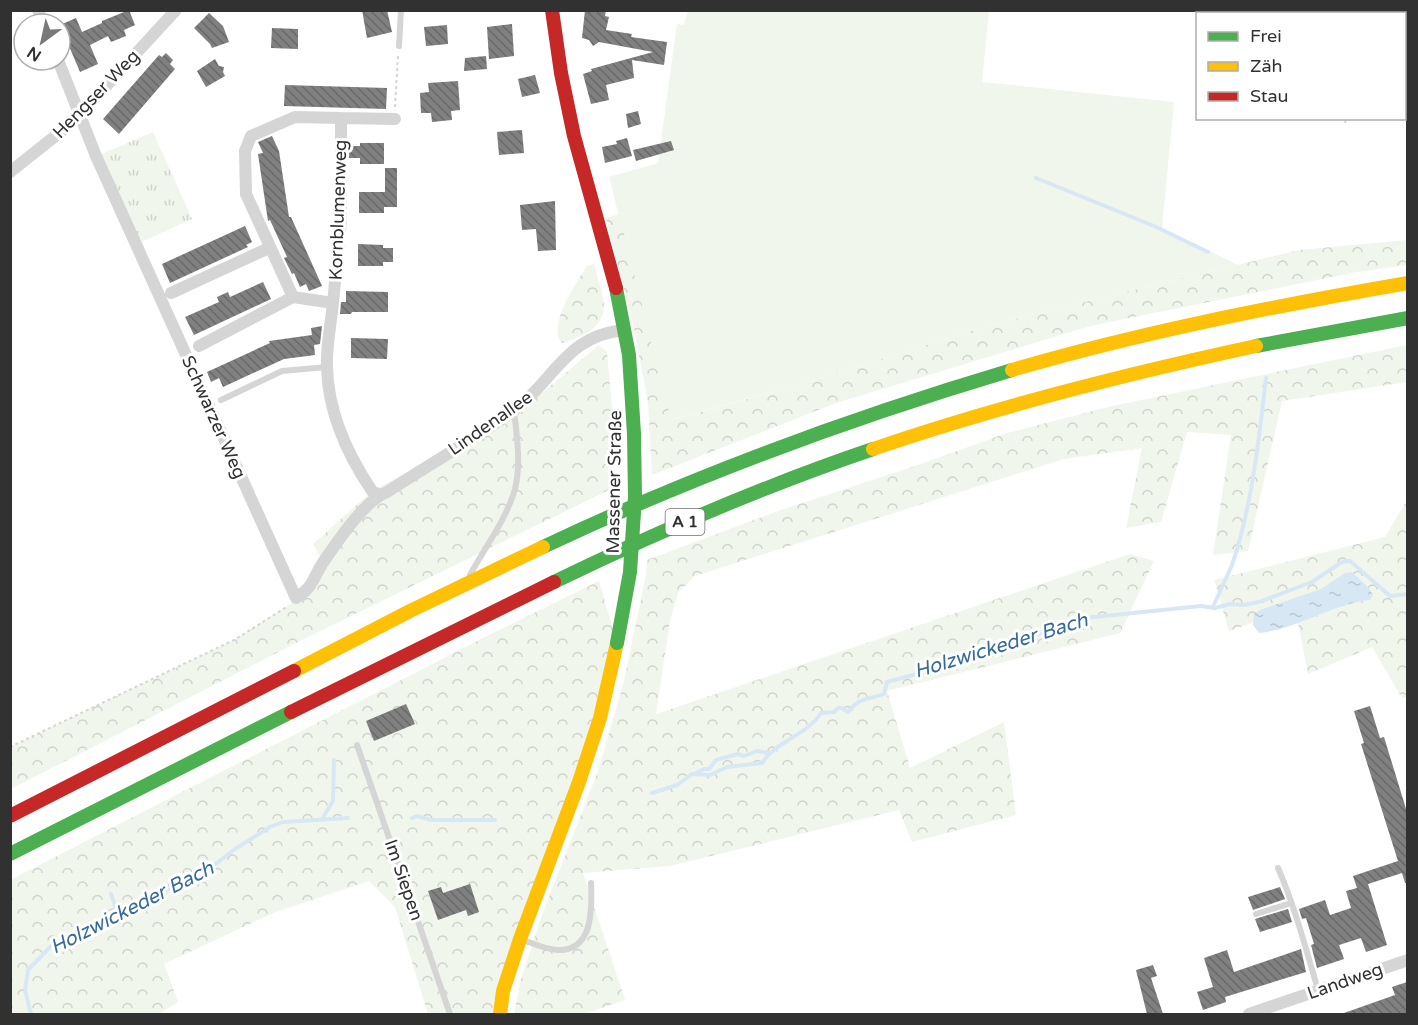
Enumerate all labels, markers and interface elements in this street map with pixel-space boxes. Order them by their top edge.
north arrow [12,12,72,72]
legend [1196,12,1406,120]
text: Frei [1250,25,1282,47]
text: N [24,42,45,66]
street label: Hengser Weg [48,45,144,143]
text: Zäh [1250,55,1283,77]
text: Stau [1250,85,1289,107]
street label: Kornblumenweg [325,139,351,281]
street label: Schwarzer Weg [177,352,251,482]
street label: Lindenallee [444,386,536,460]
street label: Massener Straße [602,410,626,554]
road number: A 1 [666,509,704,535]
water label: Holzwickeder Bach [911,608,1091,684]
street label: Im Siepen [380,837,428,923]
water label: Holzwickeder Bach [46,856,218,960]
street label: Landweg [1304,958,1386,1004]

